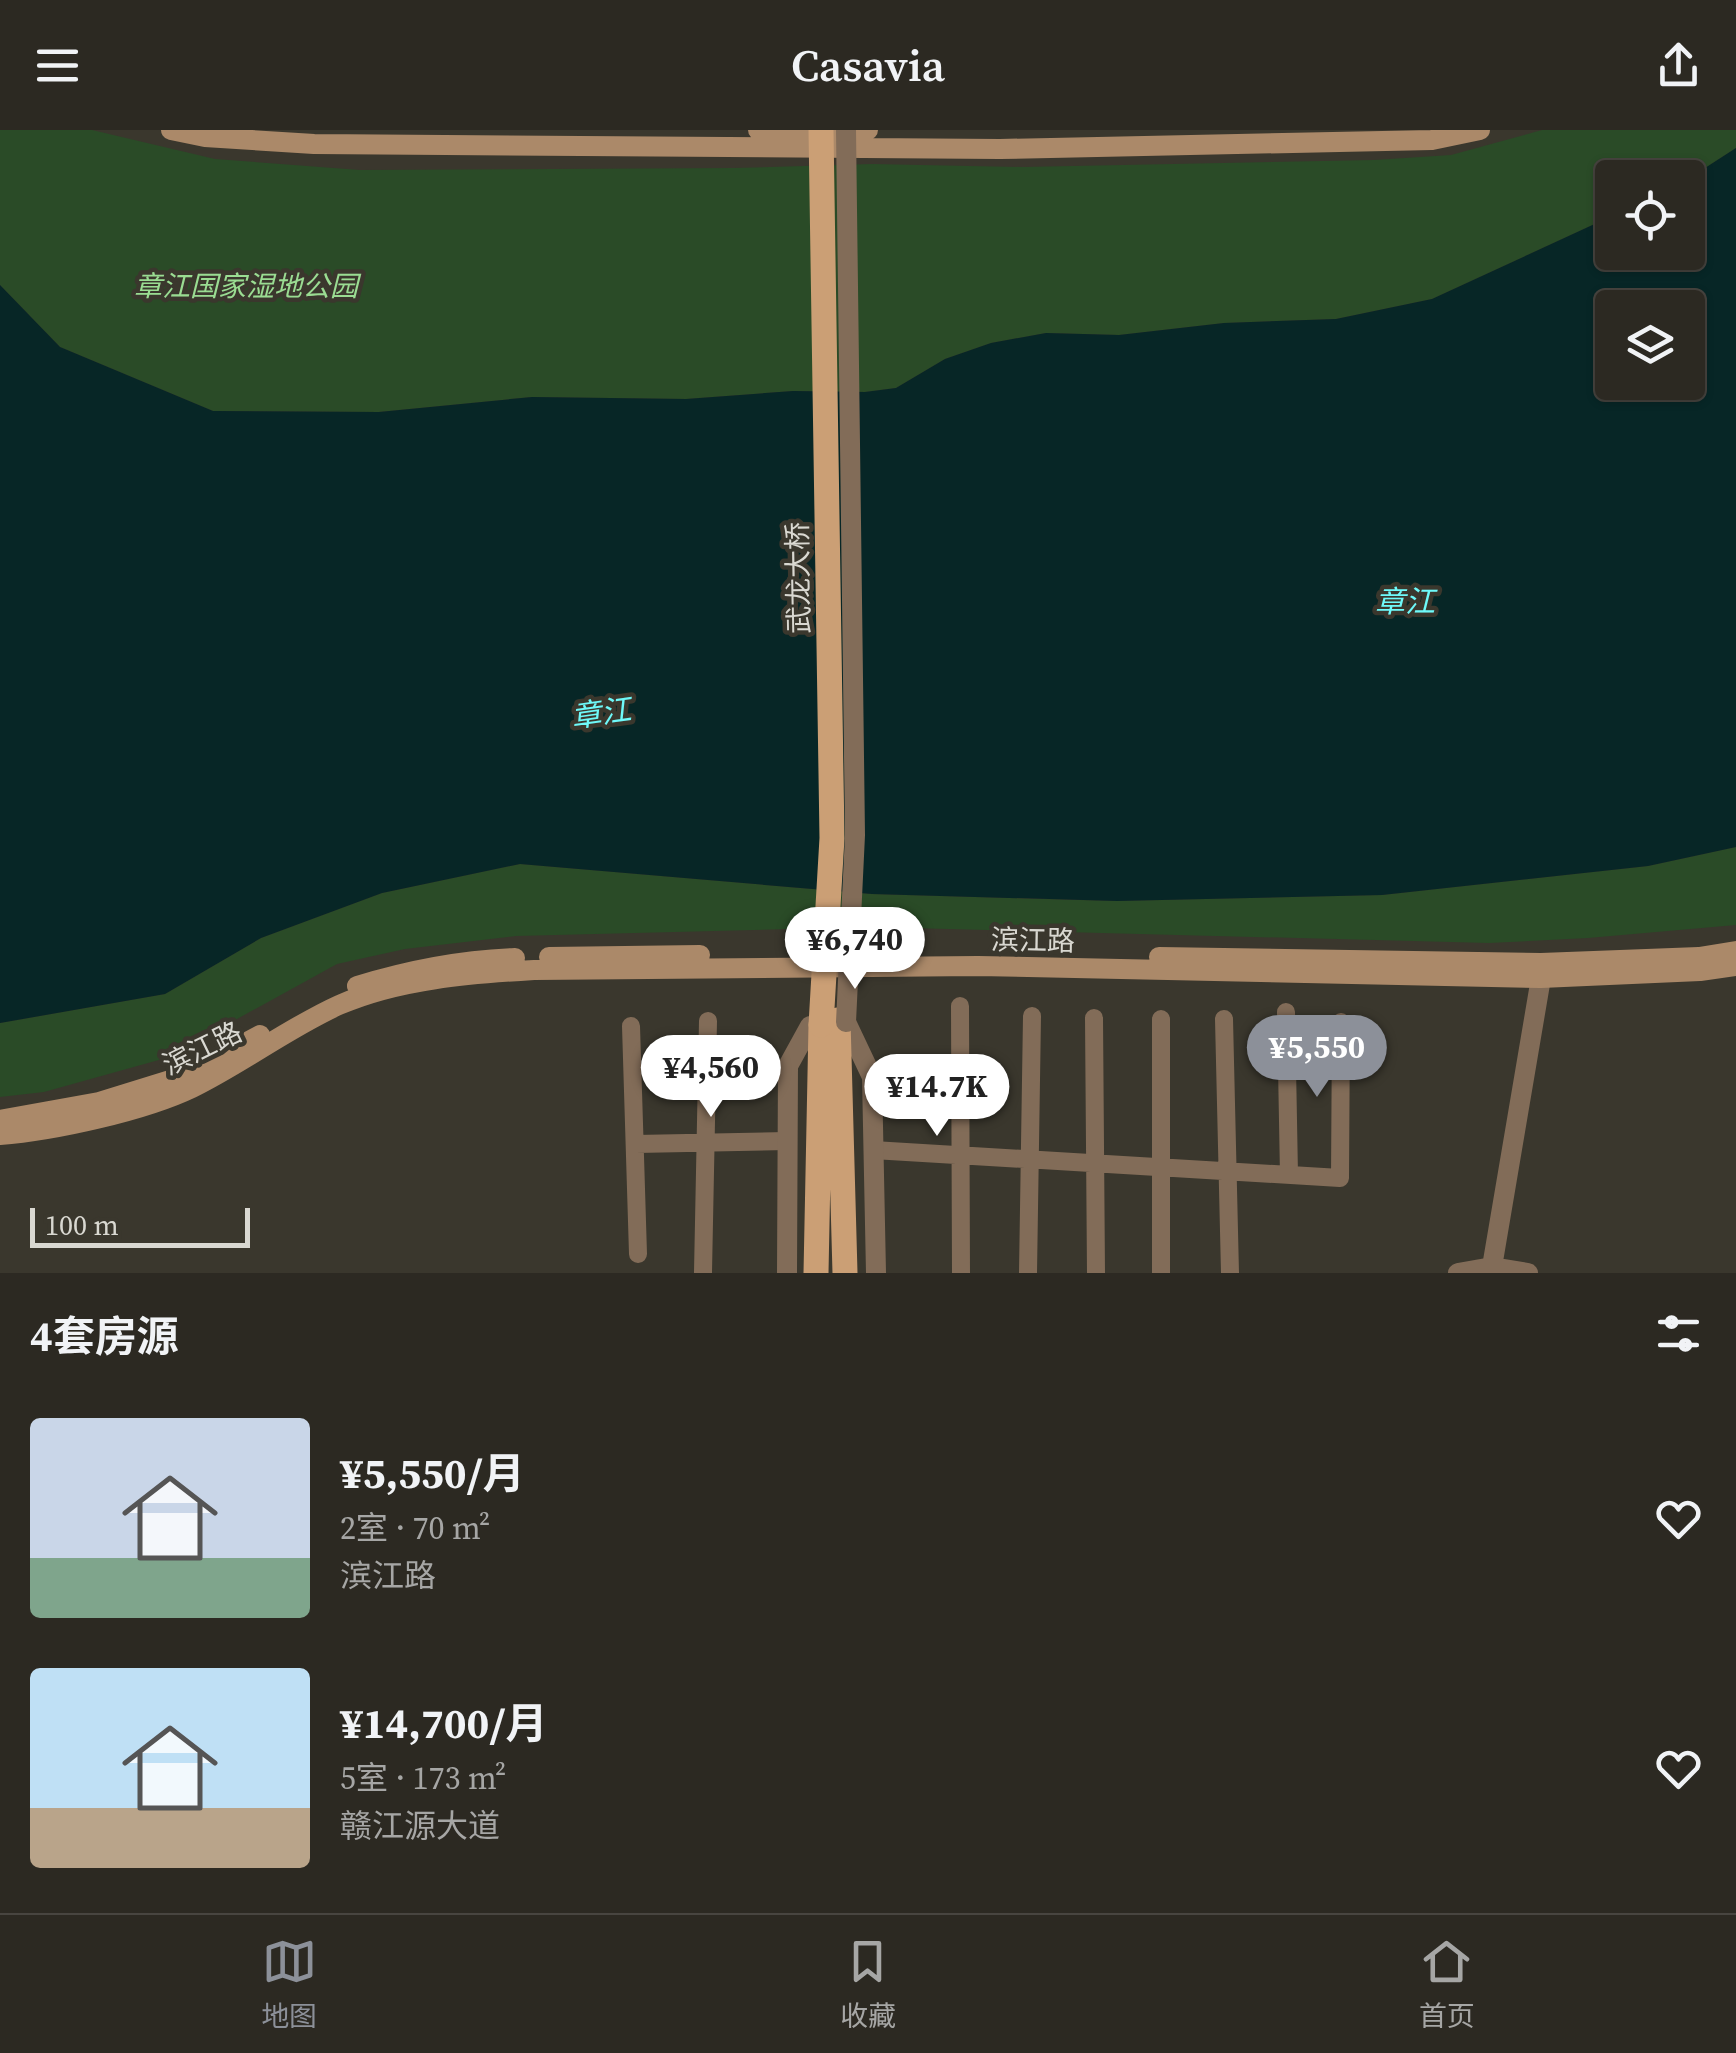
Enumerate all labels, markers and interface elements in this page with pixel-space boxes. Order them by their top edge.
text: Casavia [791,34,945,96]
icon: menu [30,38,85,93]
icon: share [1651,38,1706,93]
map controls [1595,160,1705,400]
button: locate [1595,160,1705,270]
park label: 章江国家湿地公园 [134,267,362,305]
button: layers [1595,290,1705,400]
street label: 武龙大桥 [778,522,818,634]
water label: 章江 [1375,581,1438,622]
water label: 章江 [568,688,637,737]
pin: ¥6,740 [774,907,936,992]
text: ¥6,740 [807,917,903,961]
street label: 滨江路 [991,920,1075,960]
street label: 滨江路 [156,1013,248,1083]
pin: ¥5,550 [1236,1015,1398,1100]
text: ¥5,550 [1269,1025,1365,1069]
pin: ¥4,560 [630,1035,792,1120]
text: ¥4,560 [663,1045,759,1089]
pin: ¥14.7K [856,1054,1018,1139]
text: ¥14.7K [886,1064,988,1108]
scale bar [30,1203,250,1248]
text: 100 m [45,1206,119,1244]
icon: filters [1651,1306,1706,1361]
text: 4套房源 [30,1307,179,1365]
text: ¥5,550/月 [340,1444,525,1502]
icon: home [110,1458,230,1578]
icon: heart [1651,1491,1706,1546]
text: 2室 · 70 m² [340,1506,490,1550]
text: 滨江路 [340,1554,436,1598]
text: ¥14,700/月 [340,1694,547,1752]
icon: home [110,1708,230,1828]
icon: heart [1651,1741,1706,1796]
text: 5室 · 173 m² [340,1756,506,1800]
text: 赣江源大道 [340,1804,500,1848]
tab: 地图 [261,1934,317,2035]
tab: 收藏 [840,1934,896,2035]
tab: 首页 [1419,1934,1475,2035]

